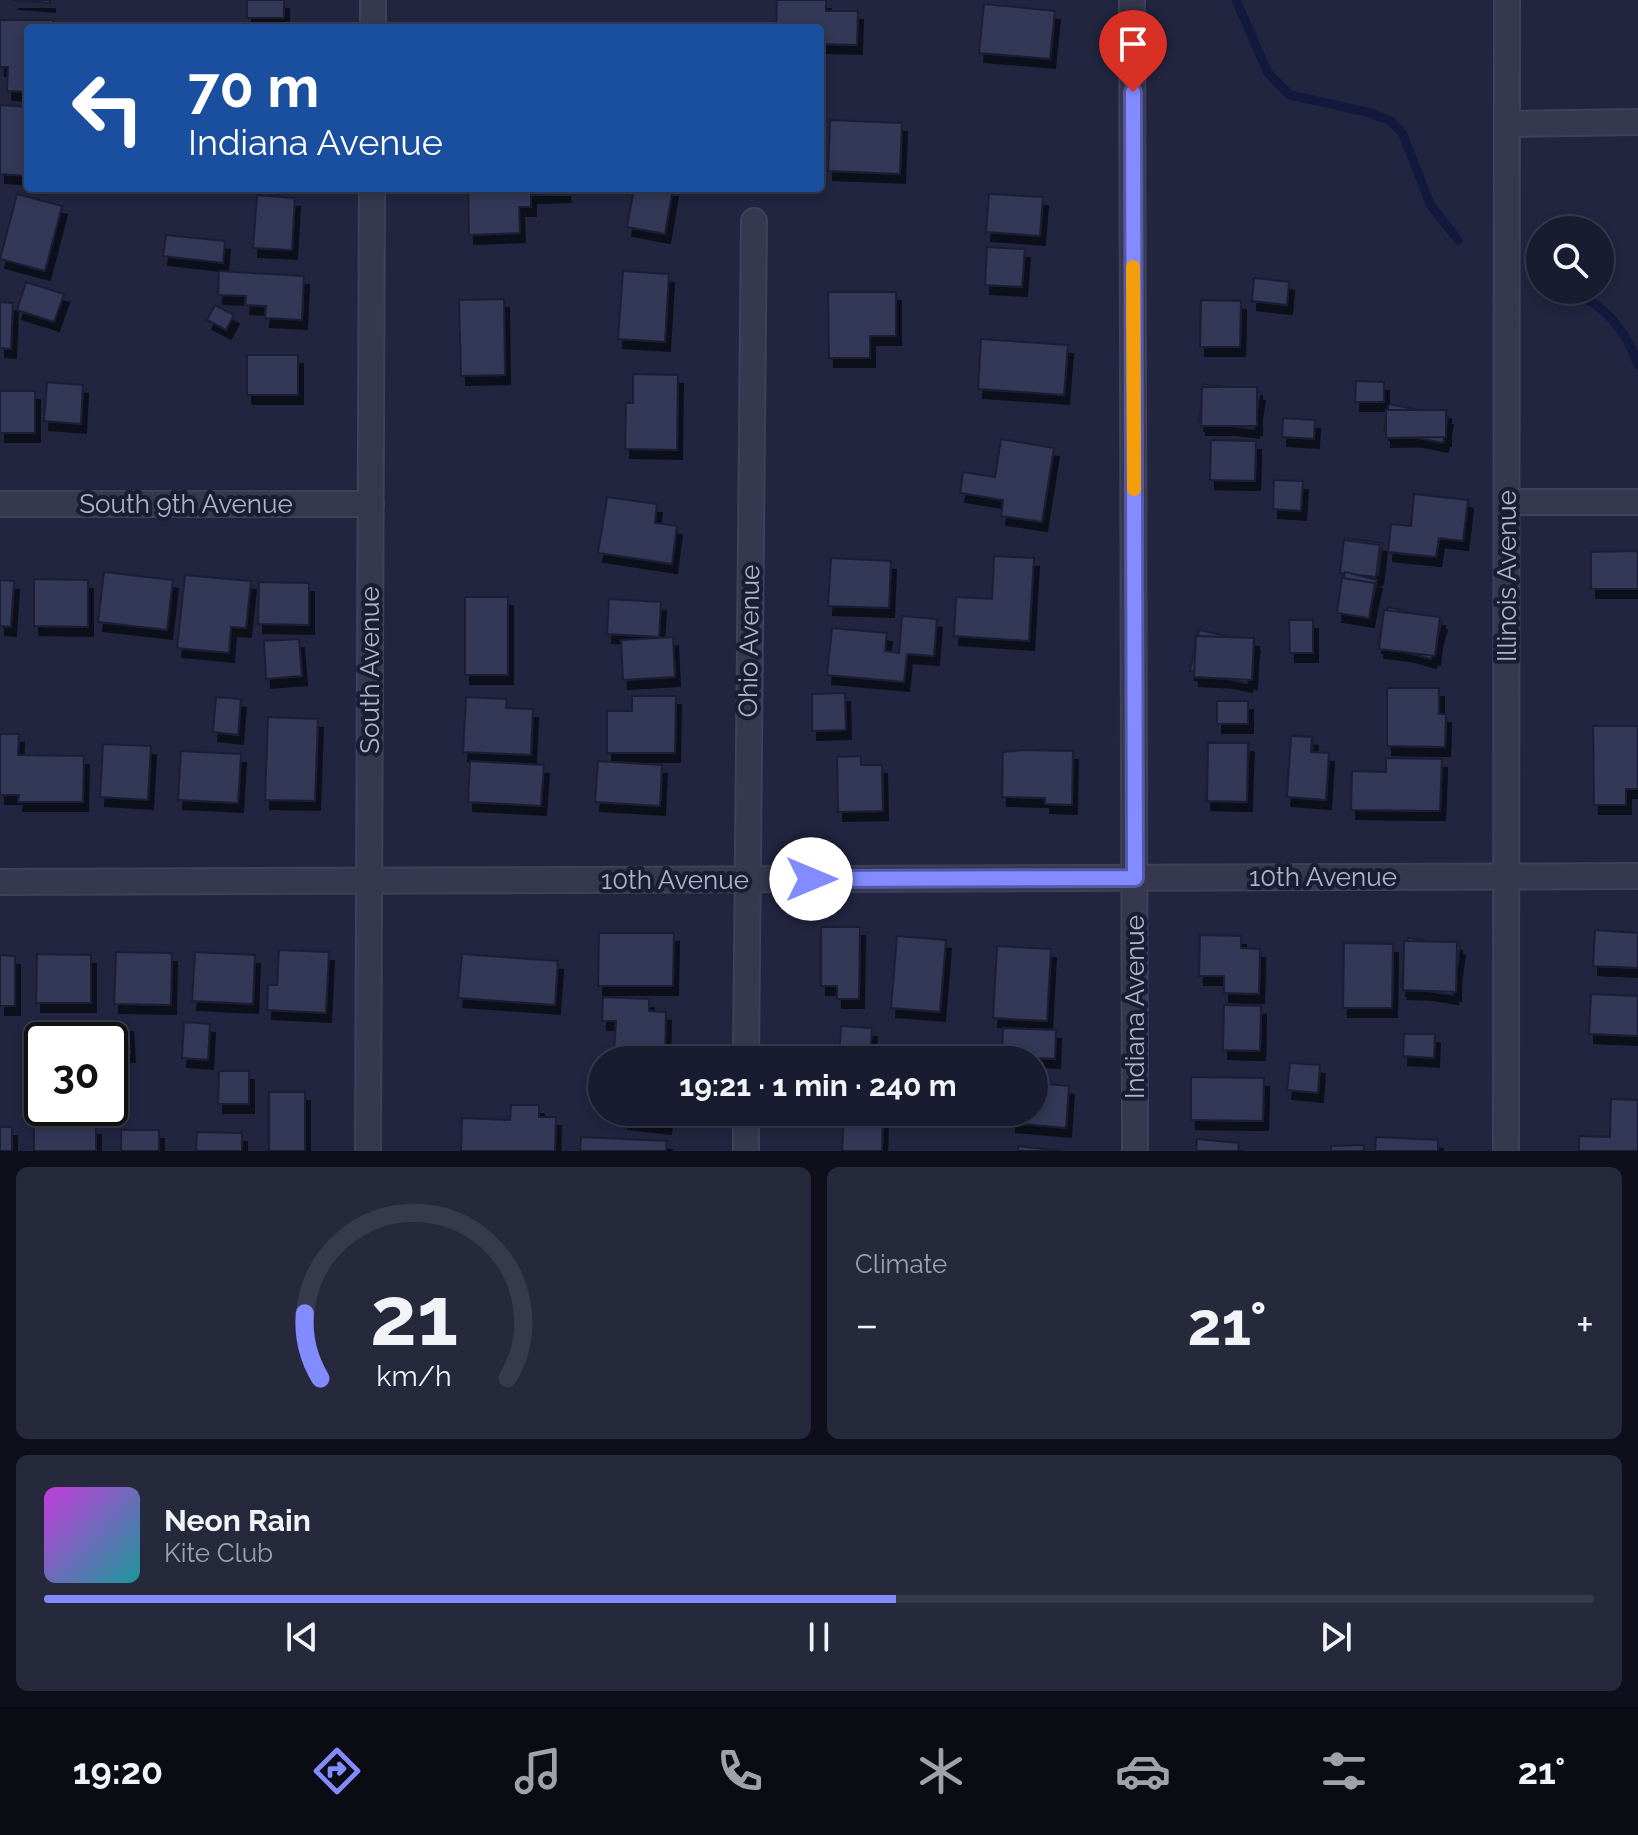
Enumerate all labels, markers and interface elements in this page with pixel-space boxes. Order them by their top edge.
pin [1099,10,1167,92]
icon: arrive [1111,22,1155,66]
text: 70 m [188,54,319,120]
icon: left [56,56,160,160]
text: Indiana Avenue [188,121,443,163]
map controls [1526,216,1614,304]
button: search [1526,216,1614,304]
street label: South 9th Avenue [79,489,293,519]
street label: Illinois Avenue [1492,490,1522,662]
street label: Ohio Avenue [733,564,765,718]
street label: South Avenue [355,586,385,754]
position arrow [769,837,853,921]
street label: 10th Avenue [1249,862,1397,892]
street label: 10th Avenue [601,865,749,895]
street label: Indiana Avenue [1120,915,1150,1099]
speed limit sign: 30 [24,1022,128,1126]
text: 19:21 · 1 min · 240 m [679,1068,957,1103]
text: Climate [855,1249,947,1279]
text: 21 [369,1267,458,1364]
text: 21° [1188,1289,1267,1359]
text: − [855,1299,879,1350]
text: + [1576,1299,1594,1350]
text: km/h [376,1359,451,1393]
text: Neon Rain [164,1503,311,1538]
text: Kite Club [164,1538,273,1568]
icon: previous [280,1615,324,1659]
icon: pause [797,1615,841,1659]
icon: next [1314,1615,1358,1659]
icon: directions [309,1743,365,1799]
icon: music [510,1743,566,1799]
icon: phone [712,1743,768,1799]
icon: climate [913,1743,969,1799]
icon: car [1115,1743,1171,1799]
icon: filters [1316,1743,1372,1799]
text: 19:20 [73,1750,163,1792]
text: 21° [1518,1750,1565,1792]

